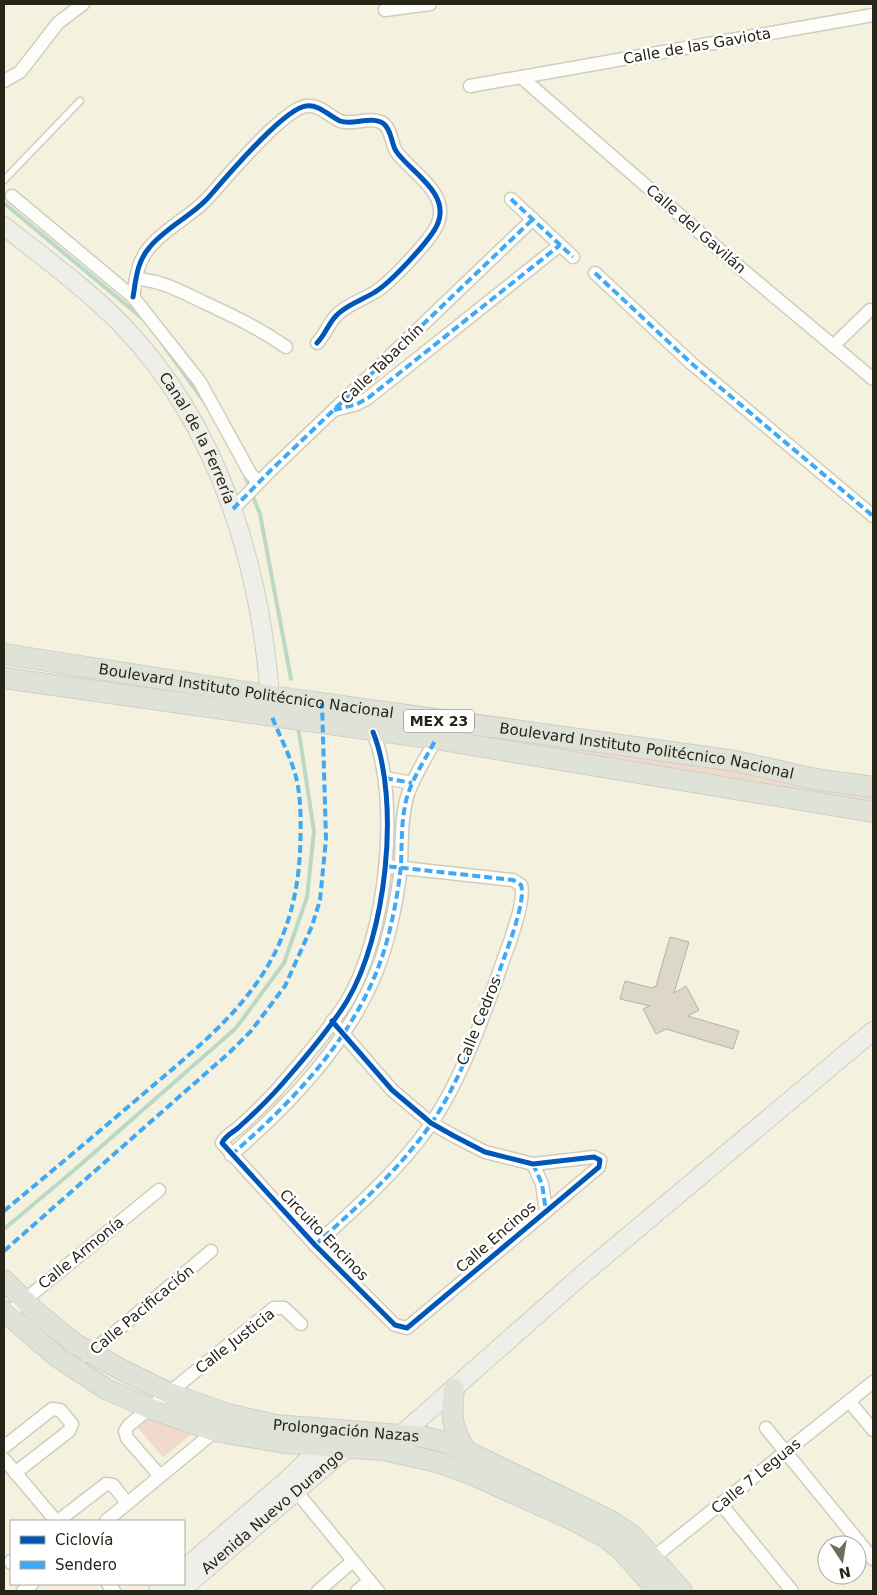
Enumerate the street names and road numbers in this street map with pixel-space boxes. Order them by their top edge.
street label: Calle de las Gaviota [622,24,772,68]
street label: Calle del Gavilán [642,181,750,277]
street label: Calle Tabachín [337,320,427,408]
street label: Canal de la Ferrería [155,369,239,507]
street label: Boulevard Instituto Politécnico Nacional [97,660,395,722]
road number: MEX 23 [404,709,474,732]
street label: Boulevard Instituto Politécnico Nacional [498,719,796,783]
street label: Calle Cedros [453,974,505,1068]
street label: Circuito Encinos [276,1186,372,1285]
street label: Calle Encinos [452,1197,540,1277]
street label: Calle Armonía [35,1213,127,1293]
street label: Calle Pacificación [86,1261,198,1359]
street label: Calle Justicia [192,1305,278,1377]
street label: Prolongación Nazas [272,1416,420,1446]
street label: Calle 7 Leguas [708,1434,804,1518]
street label: Avenida Nuevo Durango [198,1445,348,1578]

